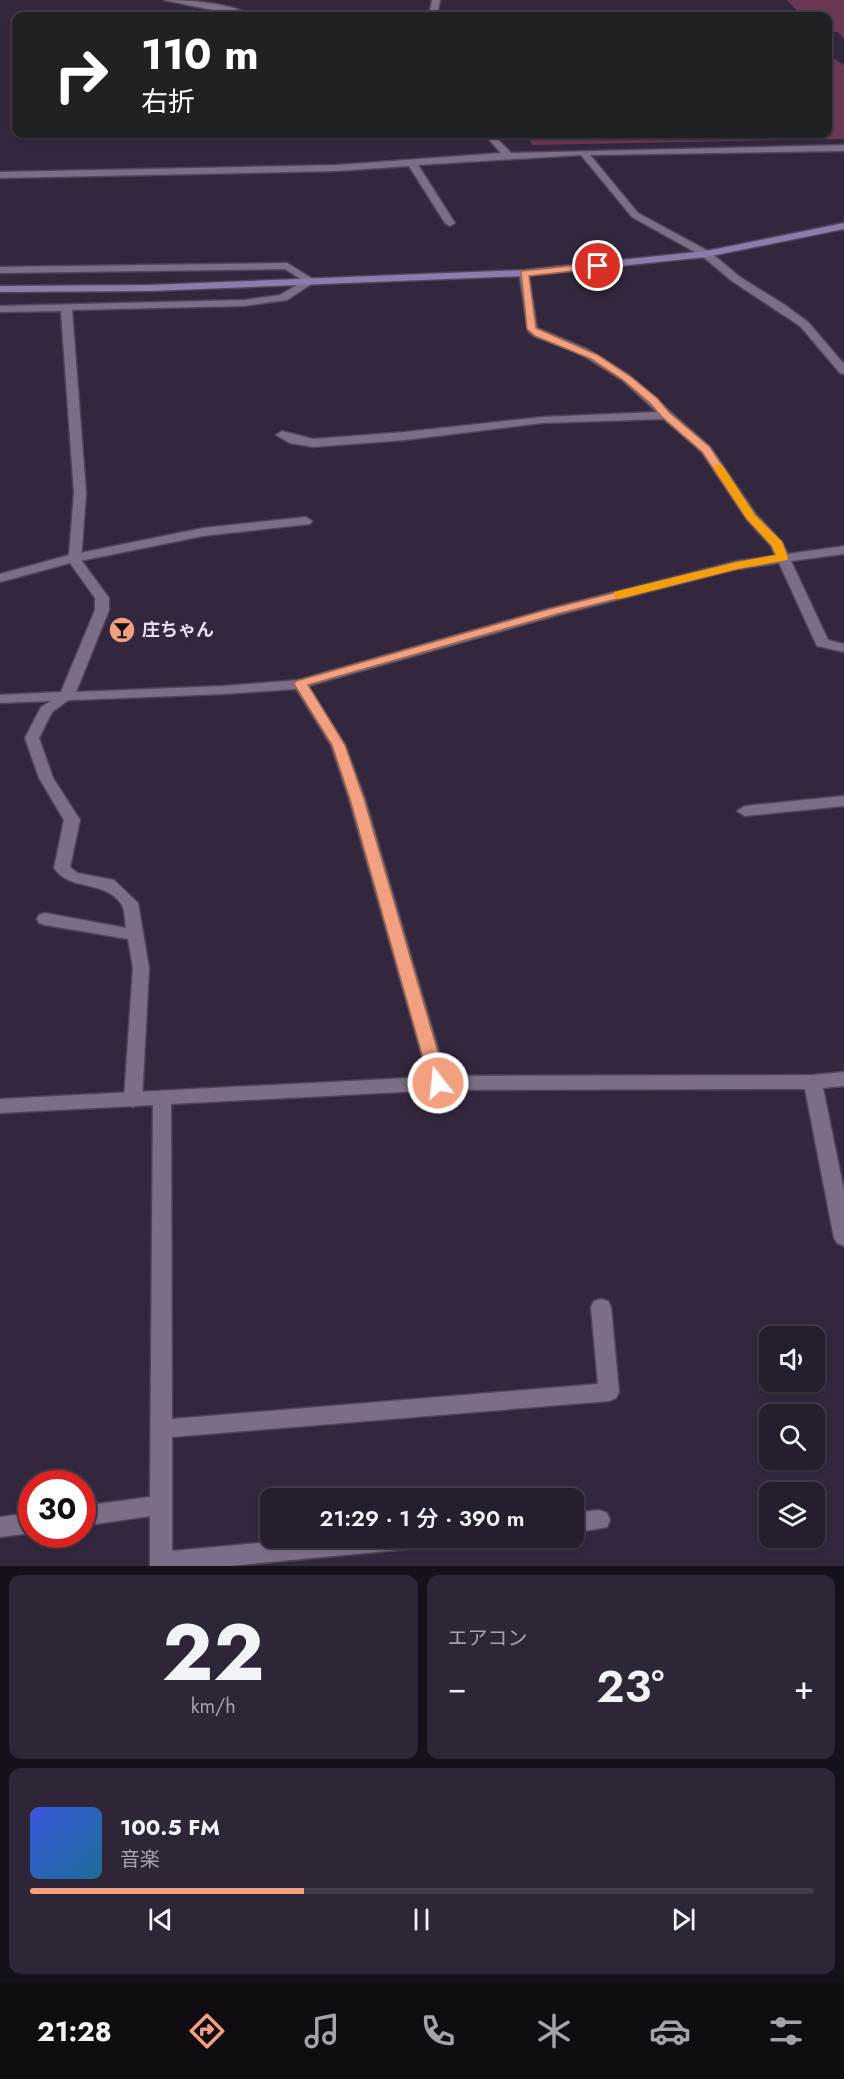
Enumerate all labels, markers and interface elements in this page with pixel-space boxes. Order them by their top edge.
text: 110 m [141,24,259,85]
icon: right [42,36,120,114]
text: 右折 [141,82,195,121]
pin [572,240,623,291]
icon: arrive [581,249,614,282]
bar icon: 庄ちゃん [107,615,137,645]
place label: 庄ちゃん [142,617,214,643]
position arrow [406,1051,470,1115]
map controls [759,1326,825,1548]
button: sound [759,1326,825,1392]
button: search [759,1404,825,1470]
speed limit sign: 30 [18,1470,96,1548]
button: layers [759,1482,825,1548]
text: 21:29 · 1 分 · 390 m [320,1502,524,1534]
text: 22 [162,1597,264,1709]
text: エアコン [448,1624,528,1653]
text: 23° [596,1654,664,1719]
text: − [448,1664,467,1711]
text: + [794,1664,814,1711]
text: km/h [191,1692,236,1721]
text: 100.5 FM [120,1811,220,1843]
text: 音楽 [120,1845,160,1874]
icon: previous [144,1903,177,1936]
icon: pause [405,1903,438,1936]
icon: next [667,1903,700,1936]
icon: directions [186,2010,228,2052]
icon: music [301,2010,343,2052]
icon: phone [417,2010,459,2052]
icon: climate [533,2010,575,2052]
icon: car [649,2010,691,2052]
icon: filters [765,2010,807,2052]
text: 21:28 [37,2012,112,2051]

